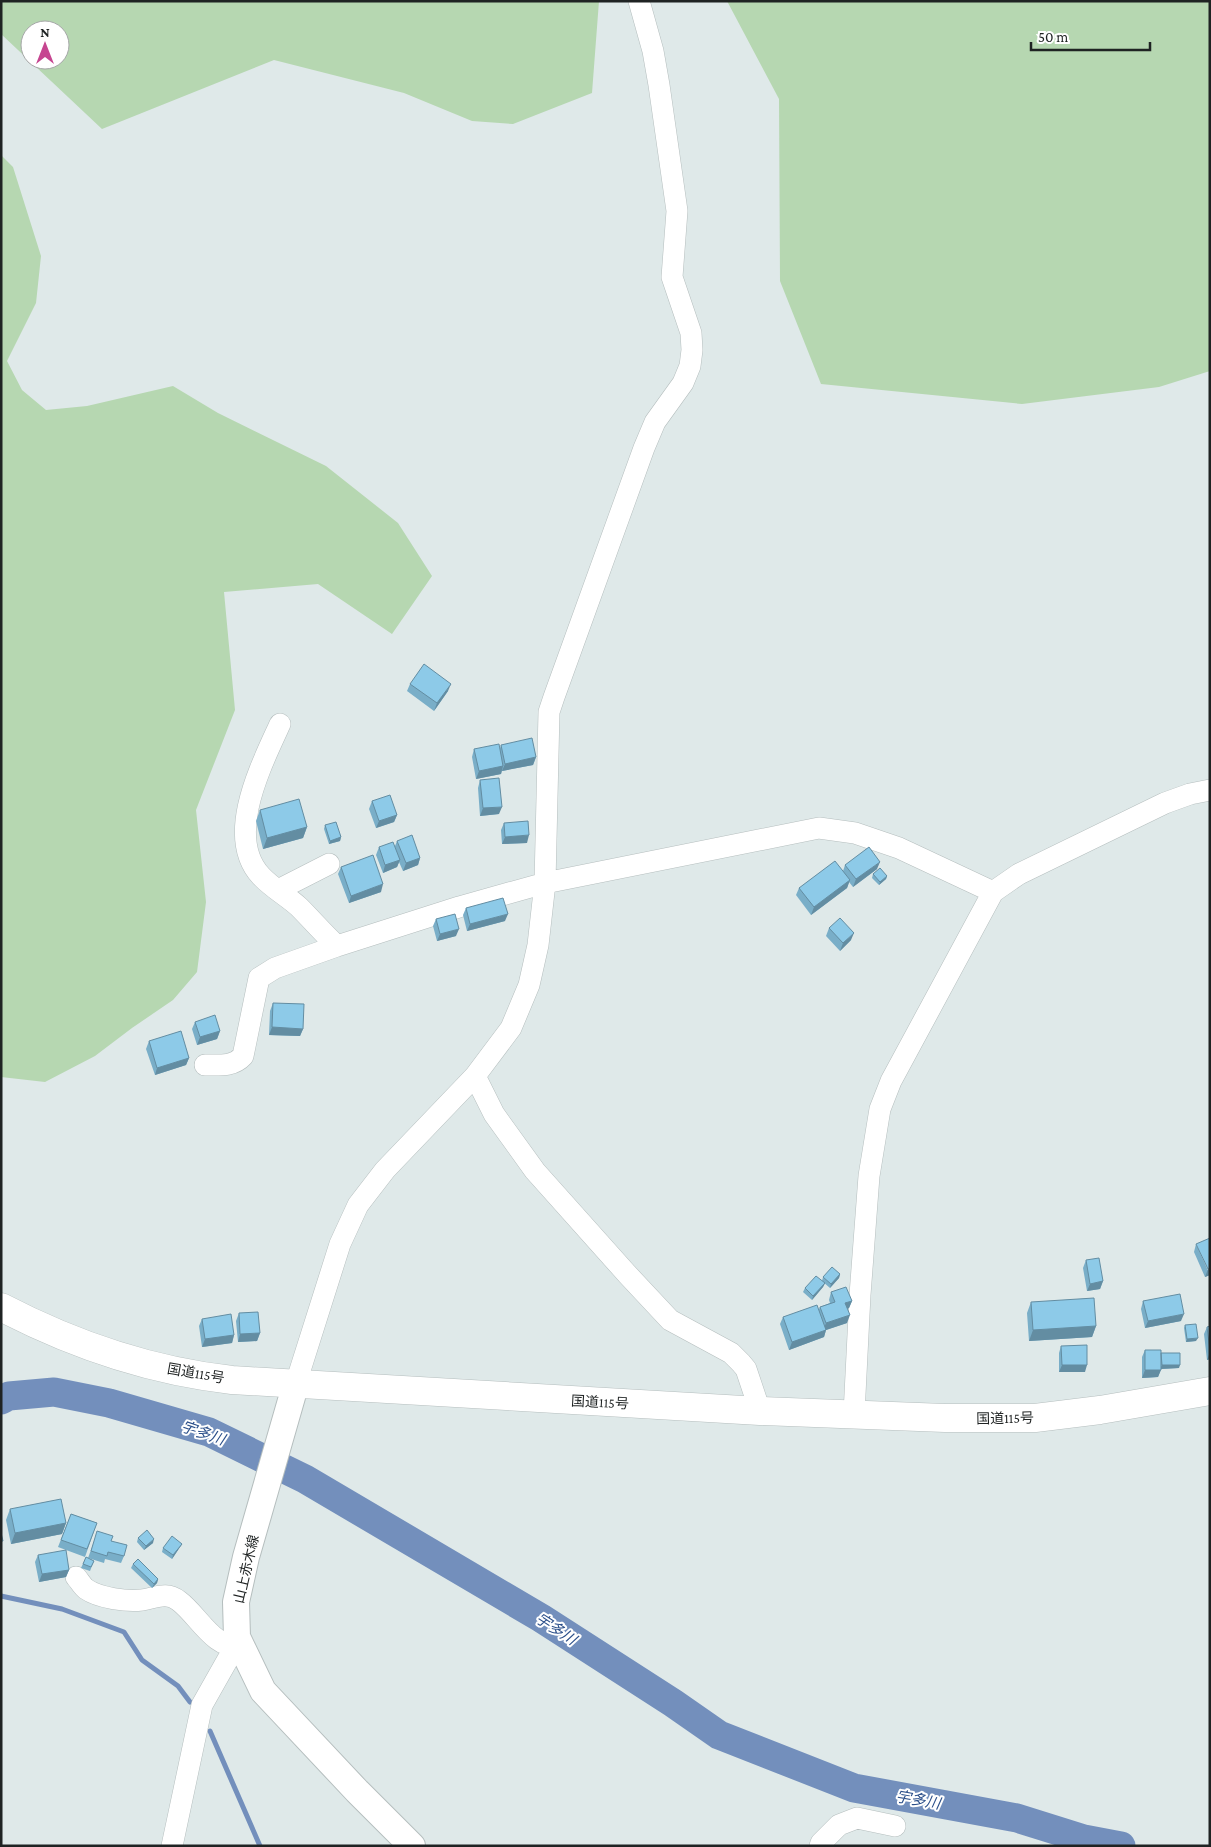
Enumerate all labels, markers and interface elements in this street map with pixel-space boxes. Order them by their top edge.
north arrow [20,20,70,70]
scale bar [1031,20,1150,52]
text: N [40,24,50,40]
text: 50 m [1038,29,1068,45]
street label: 国道115号 [166,1360,226,1386]
street label: 国道115号 [571,1392,629,1412]
street label: 国道115号 [976,1409,1034,1427]
water label: 宇多川 [179,1418,229,1449]
street label: 山上赤木線 [230,1533,262,1605]
water label: 宇多川 [533,1610,581,1649]
water label: 宇多川 [894,1788,944,1812]

